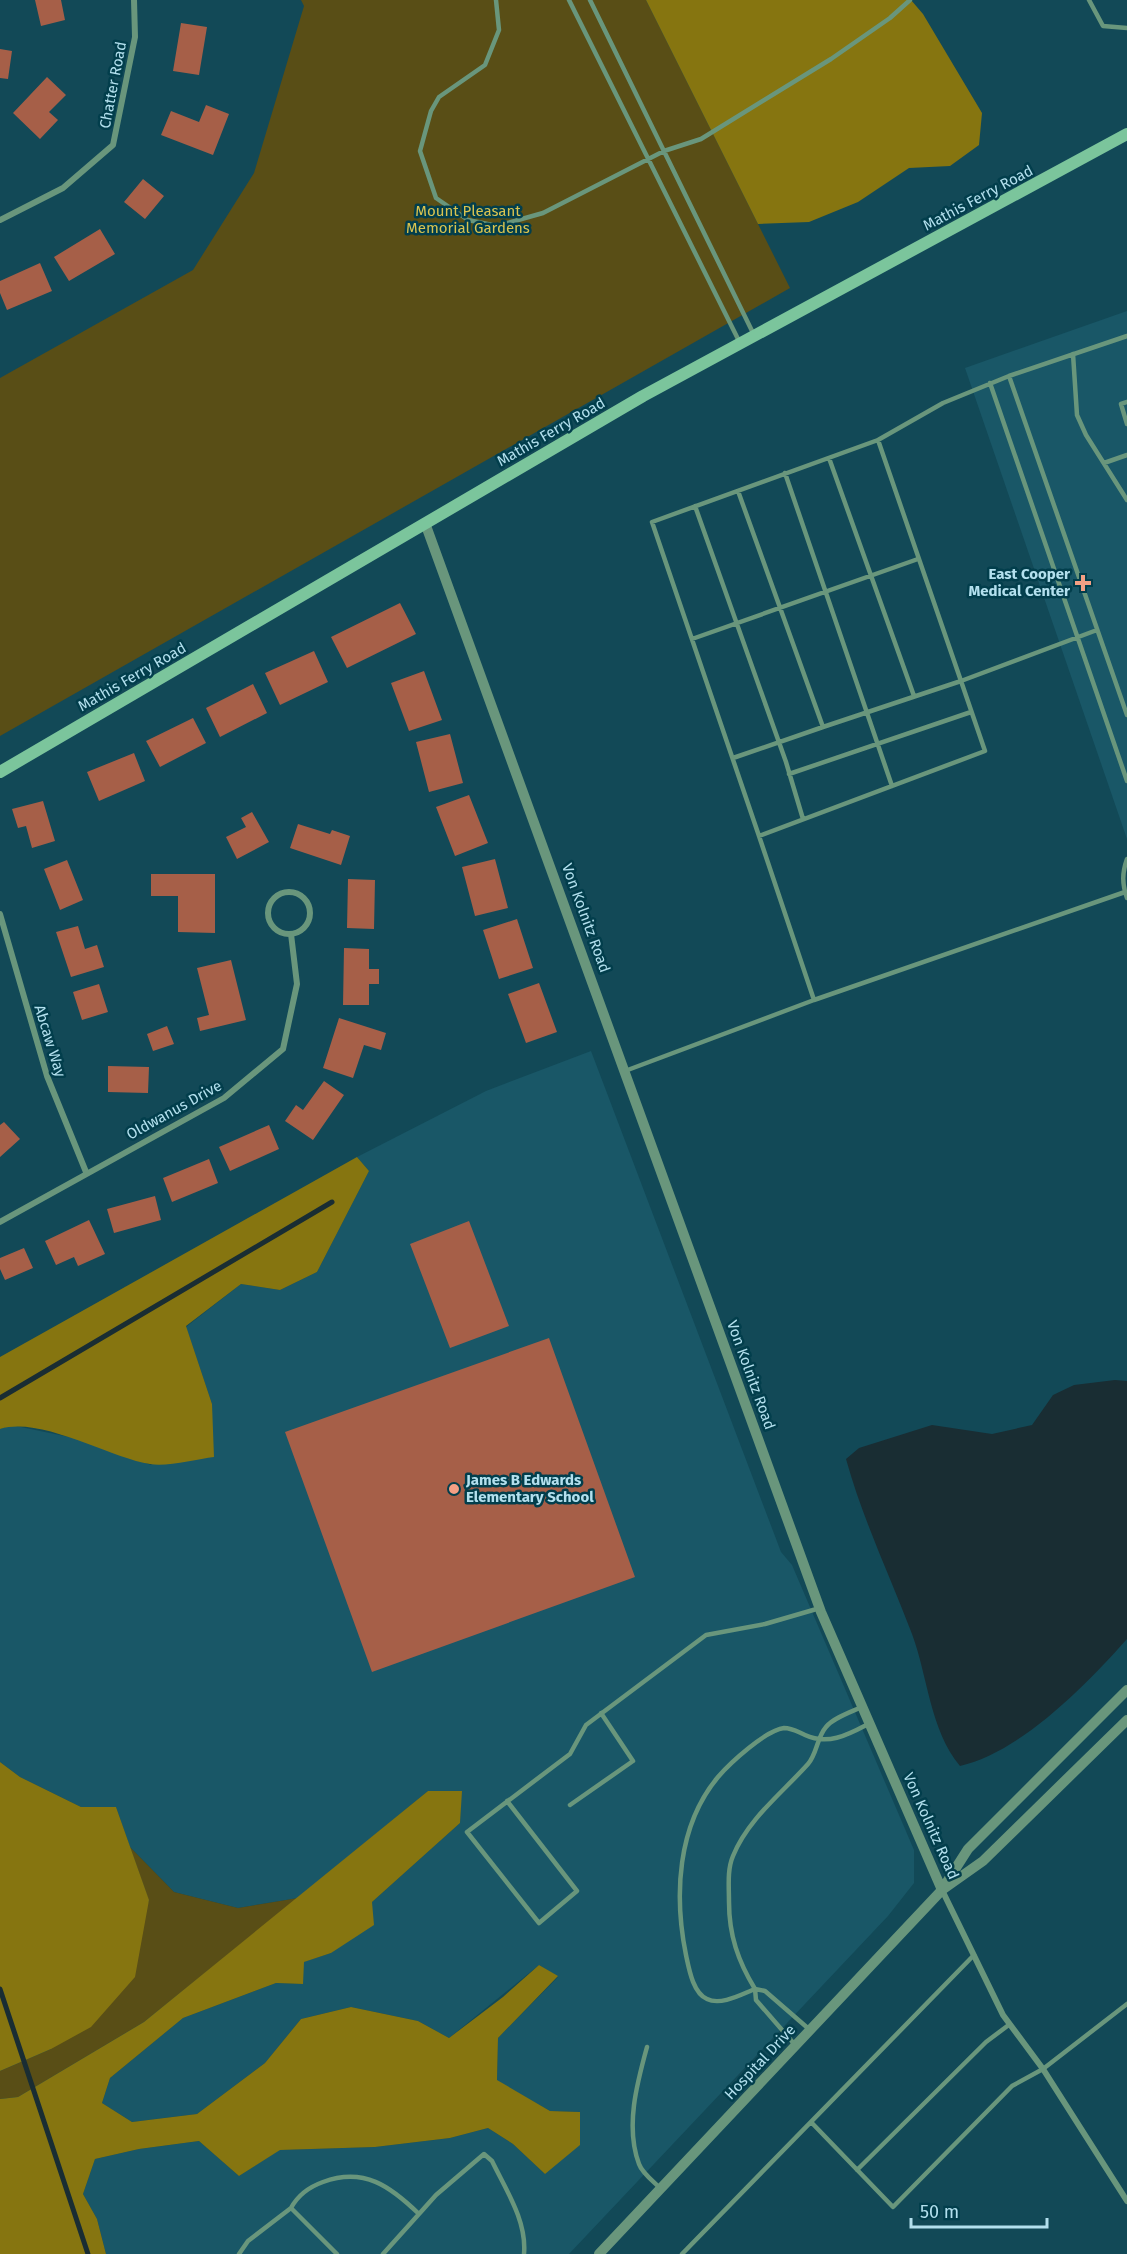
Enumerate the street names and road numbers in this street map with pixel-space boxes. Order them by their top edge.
street label: Chatter Road [96,40,130,130]
street label: Mathis Ferry Road [920,161,1036,235]
street label: Mathis Ferry Road [494,394,608,470]
street label: Mathis Ferry Road [75,639,189,715]
street label: Von Kolnitz Road [558,861,614,975]
street label: Abcaw Way [30,1003,70,1080]
street label: Oldwanus Drive [123,1076,225,1144]
street label: Von Kolnitz Road [723,1318,779,1432]
street label: Von Kolnitz Road [899,1770,963,1882]
street label: Hospital Drive [721,2021,799,2103]

